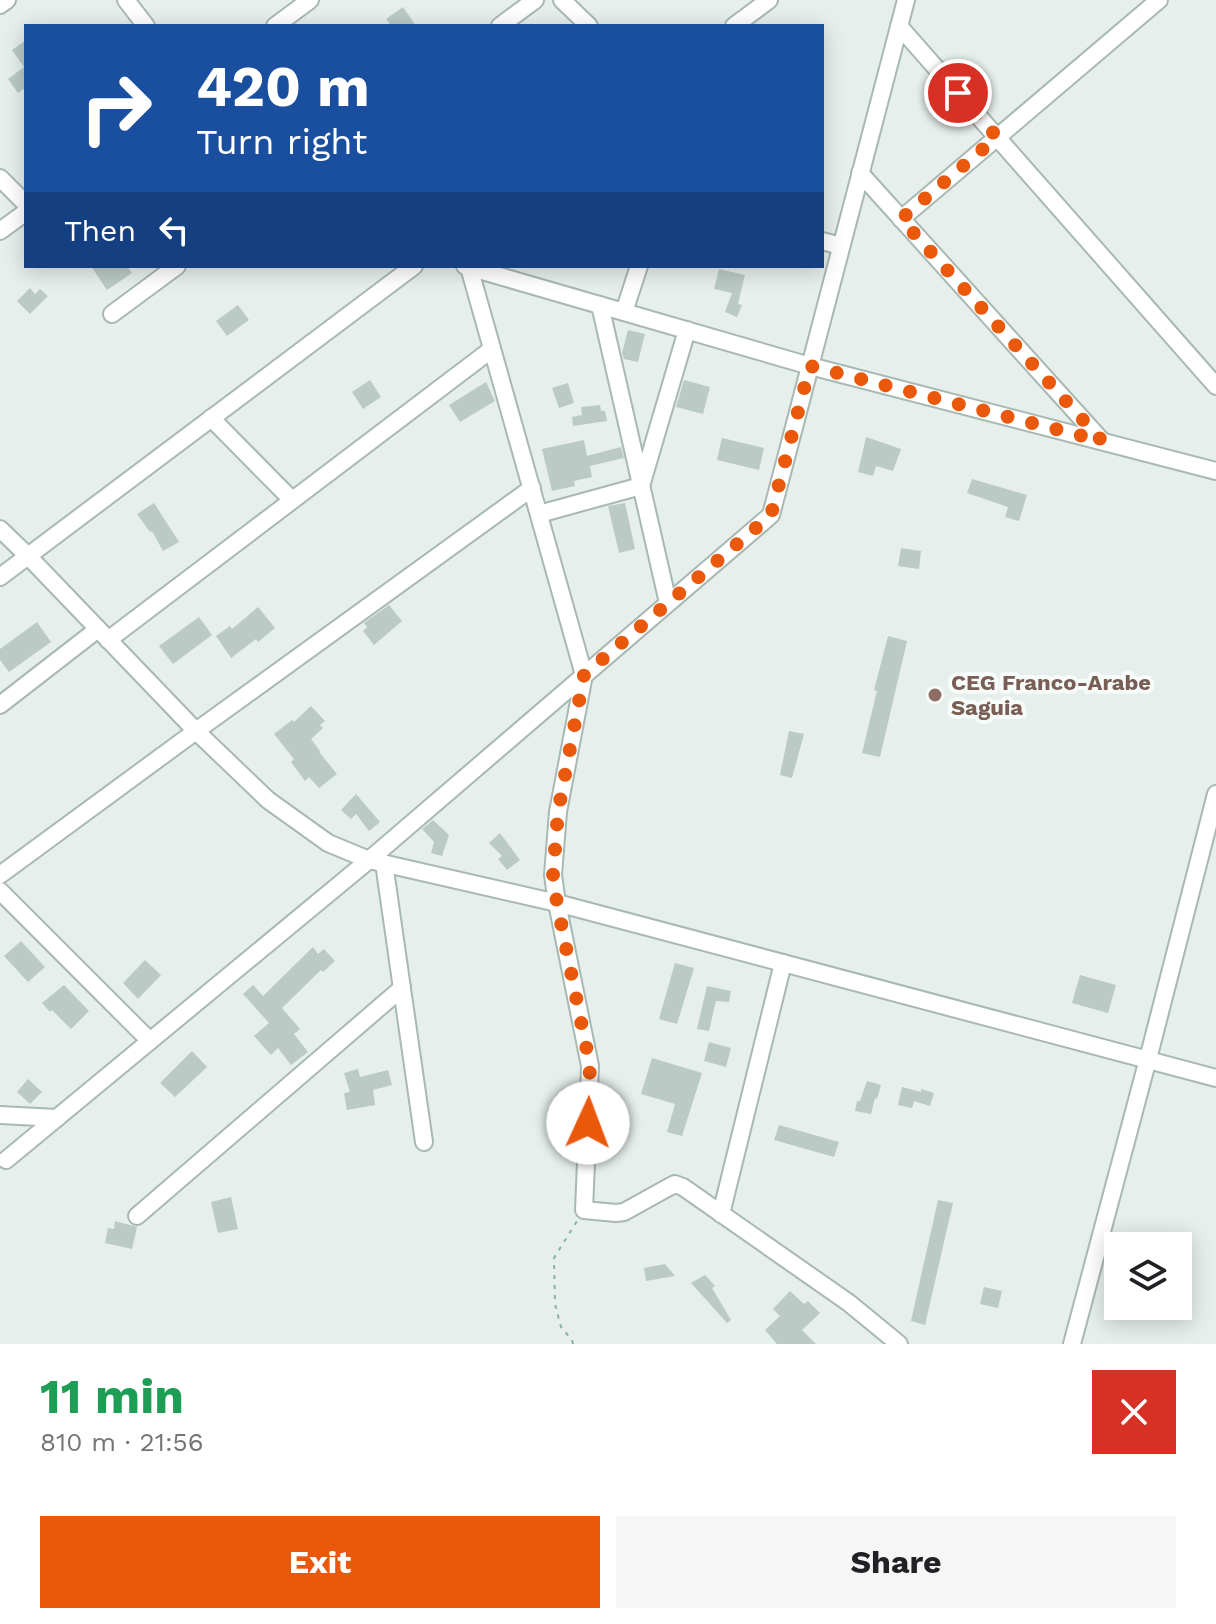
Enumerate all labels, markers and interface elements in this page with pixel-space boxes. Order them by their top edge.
text: 420 m [196,54,370,120]
icon: right [64,56,168,160]
pin [924,59,992,127]
icon: arrive [936,71,980,115]
text: Turn right [196,121,367,163]
icon: left [152,208,196,252]
text: Then [64,213,136,248]
place label: CEG Franco-Arabe Saguia [951,670,1151,720]
marker: CEG Franco-Arabe Saguia [926,686,944,704]
position arrow [546,1081,630,1165]
map controls [1104,1232,1192,1320]
button: layers [1104,1232,1192,1320]
text: 11 min [40,1368,184,1425]
button: close [1092,1370,1176,1454]
text: 810 m · 21:56 [40,1427,204,1457]
button: Exit [40,1516,600,1608]
button: Share [616,1516,1176,1608]

